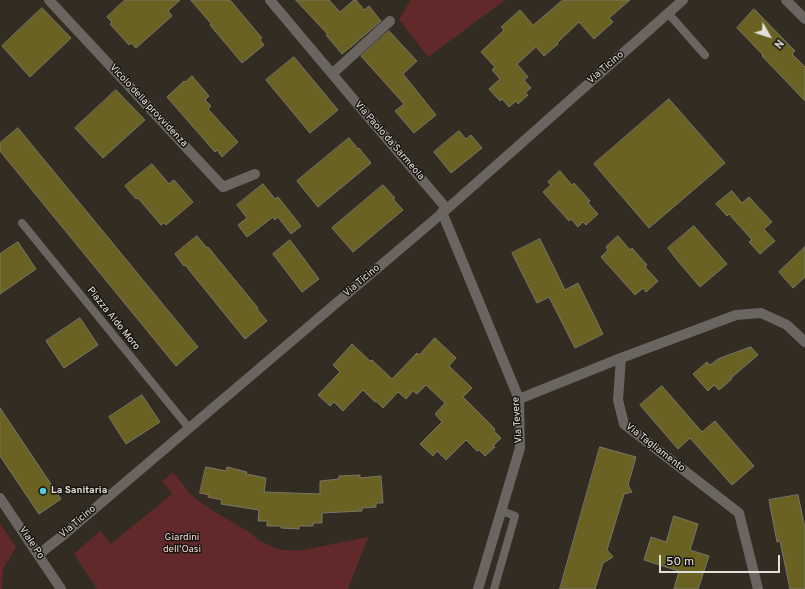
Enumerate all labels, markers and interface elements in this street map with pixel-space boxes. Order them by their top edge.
north arrow [749,16,789,56]
text: N [770,36,786,51]
street label: Via Ticino [585,49,627,87]
street label: Vicolo della provvidenza [106,62,190,150]
street label: Via Paolo da Sarmeola [352,99,426,183]
street label: Via Ticino [341,262,383,300]
street label: Piazza Aldo Moro [84,285,142,353]
street label: Via Tevere [510,396,526,444]
street label: Via Tagliamento [623,421,687,475]
place label: La Sanitaria [51,485,107,497]
marker: La Sanitaria [38,486,48,496]
street label: Via Ticino [57,503,99,541]
street label: Viale Po [16,524,46,562]
park label: Giardini dell'Oasi [163,532,201,556]
scale bar [661,547,782,573]
text: 50 m [666,554,694,570]

